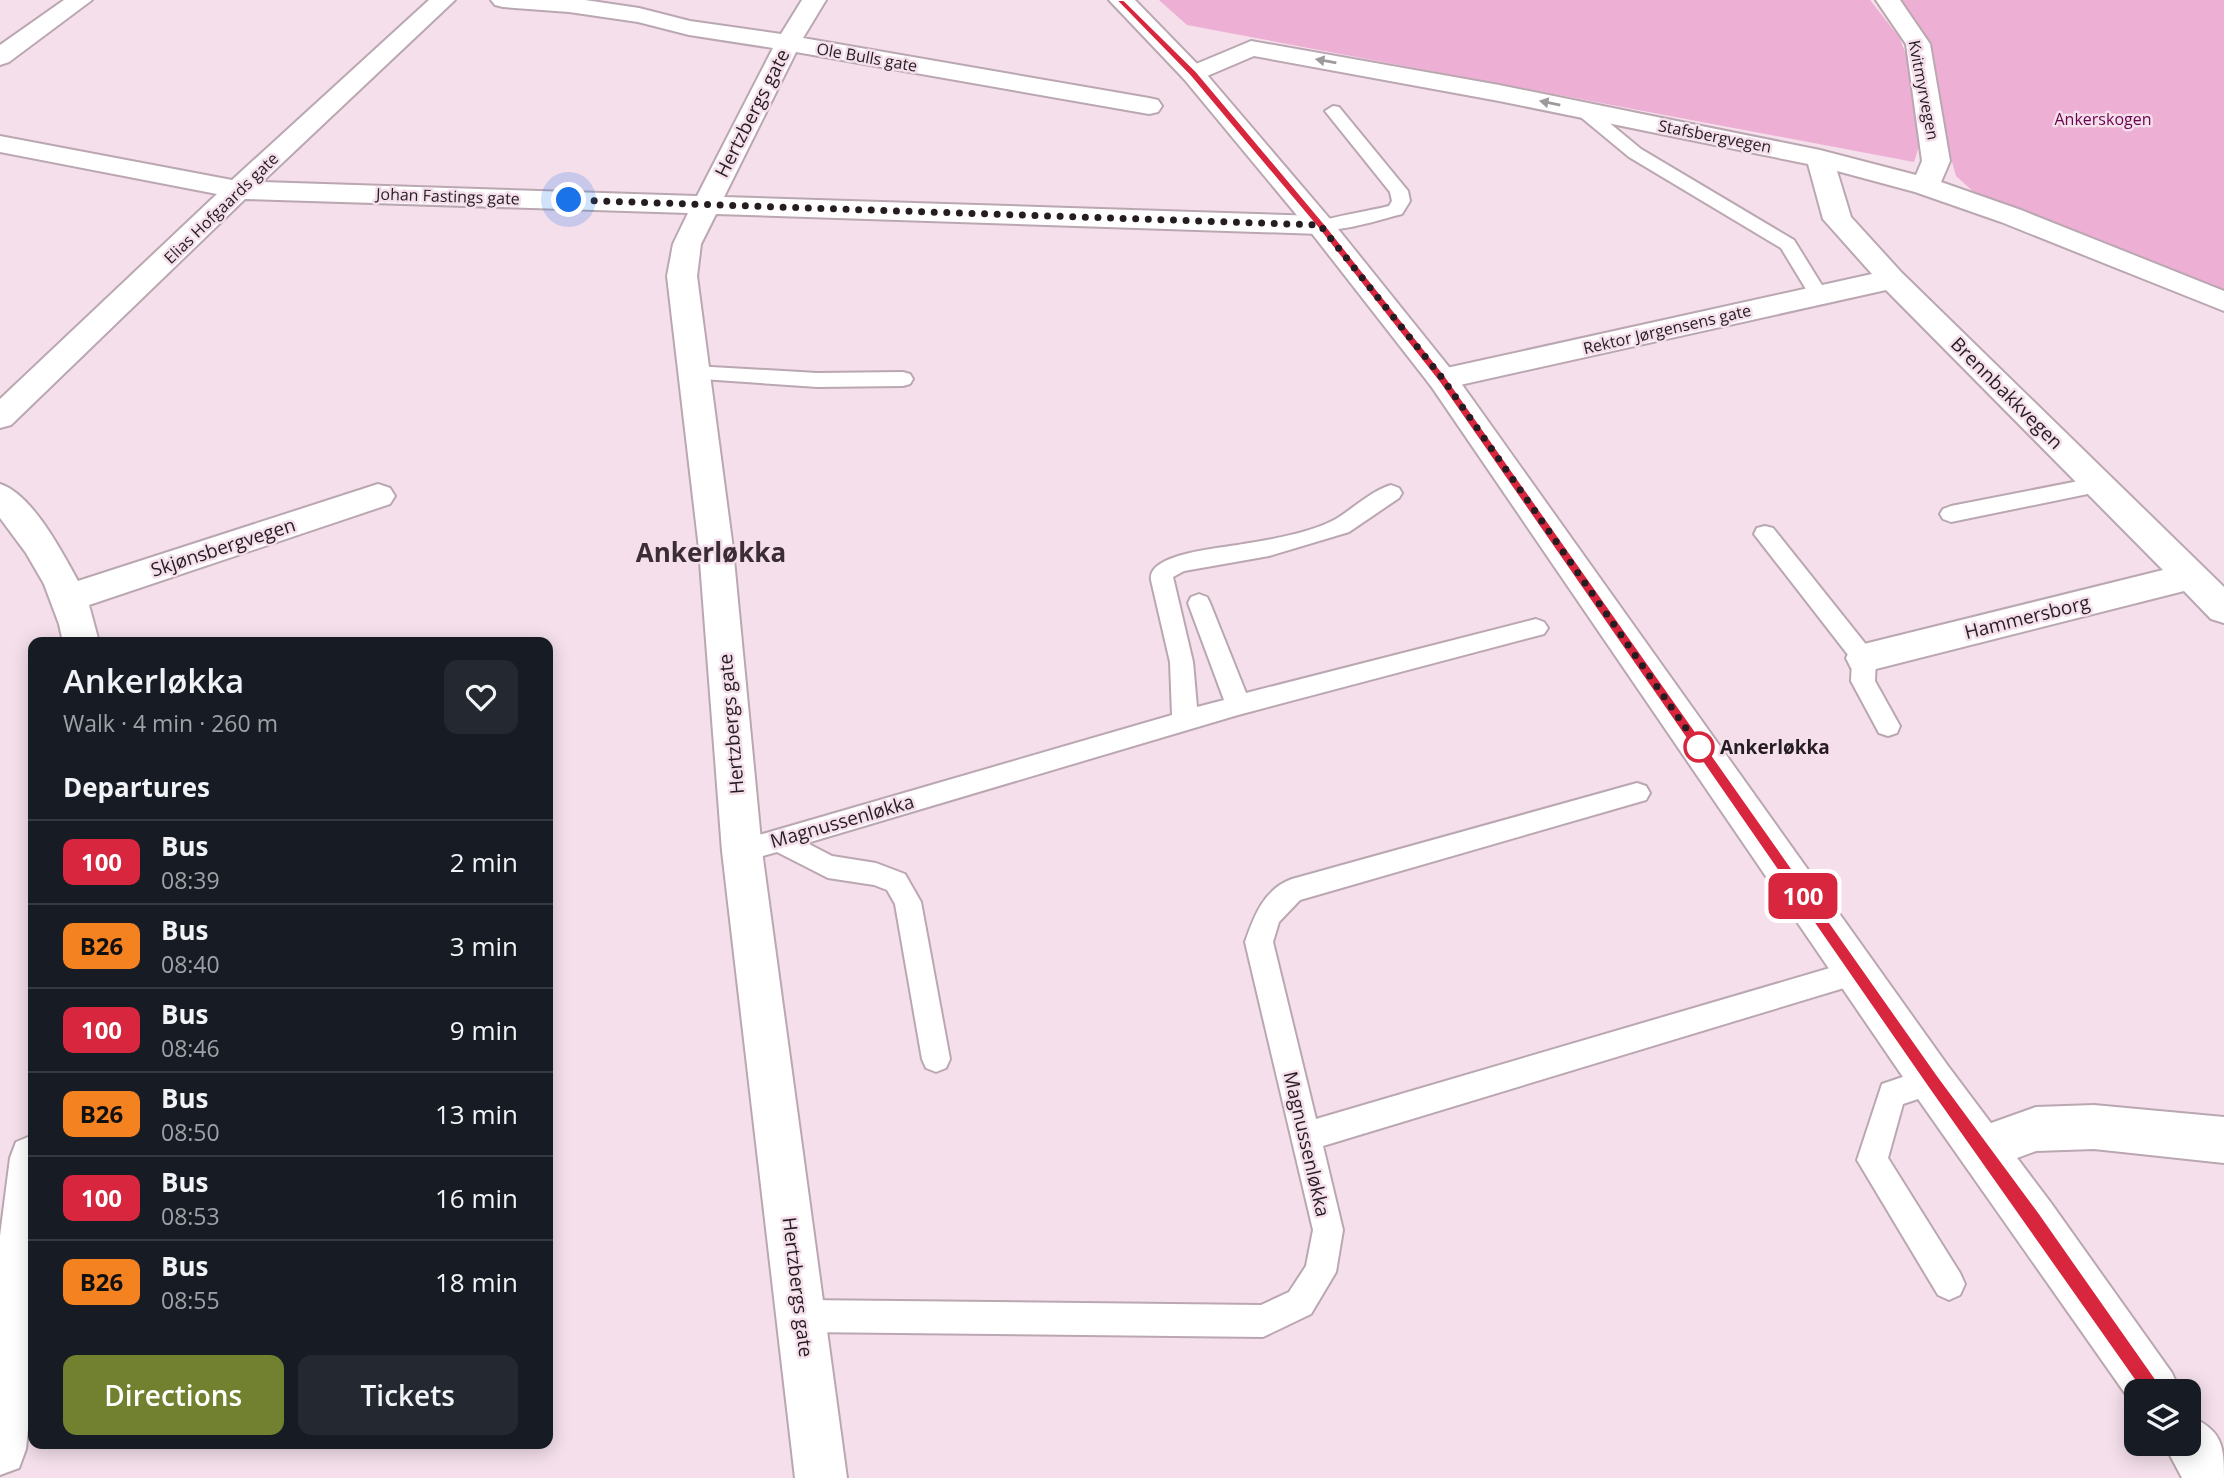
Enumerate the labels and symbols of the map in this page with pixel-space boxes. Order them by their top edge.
street label: Ole Bulls gate [815,37,919,77]
street label: Kvitmyrvegen [1904,38,1944,142]
street label: Hertzbergs gate [708,44,796,182]
one-way arrow [1315,55,1337,66]
one-way arrow [1539,98,1561,109]
park label: Ankerskogen [2055,108,2152,130]
street label: Stafsbergvegen [1657,114,1773,158]
street label: Elias Hofgaards gate [159,148,283,268]
street label: Johan Fastings gate [374,182,520,210]
your location [551,182,586,217]
street label: Rektor Jørgensens gate [1581,299,1753,359]
street label: Brennbakkvegen [1945,331,2069,455]
street label: Skjønsbergvegen [147,511,299,583]
district label: Ankerløkka [636,534,786,570]
street label: Hammersborg [1962,589,2092,645]
street label: Hertzbergs gate [712,653,750,795]
marker: Ankerløkka [1684,732,1714,762]
place label: Ankerløkka [1720,734,1830,760]
street label: Magnussenløkka [767,788,917,854]
line badge: 100 [1763,873,1843,919]
street label: Magnussenløkka [1278,1069,1336,1219]
street label: Hertzbergs gate [777,1216,819,1358]

